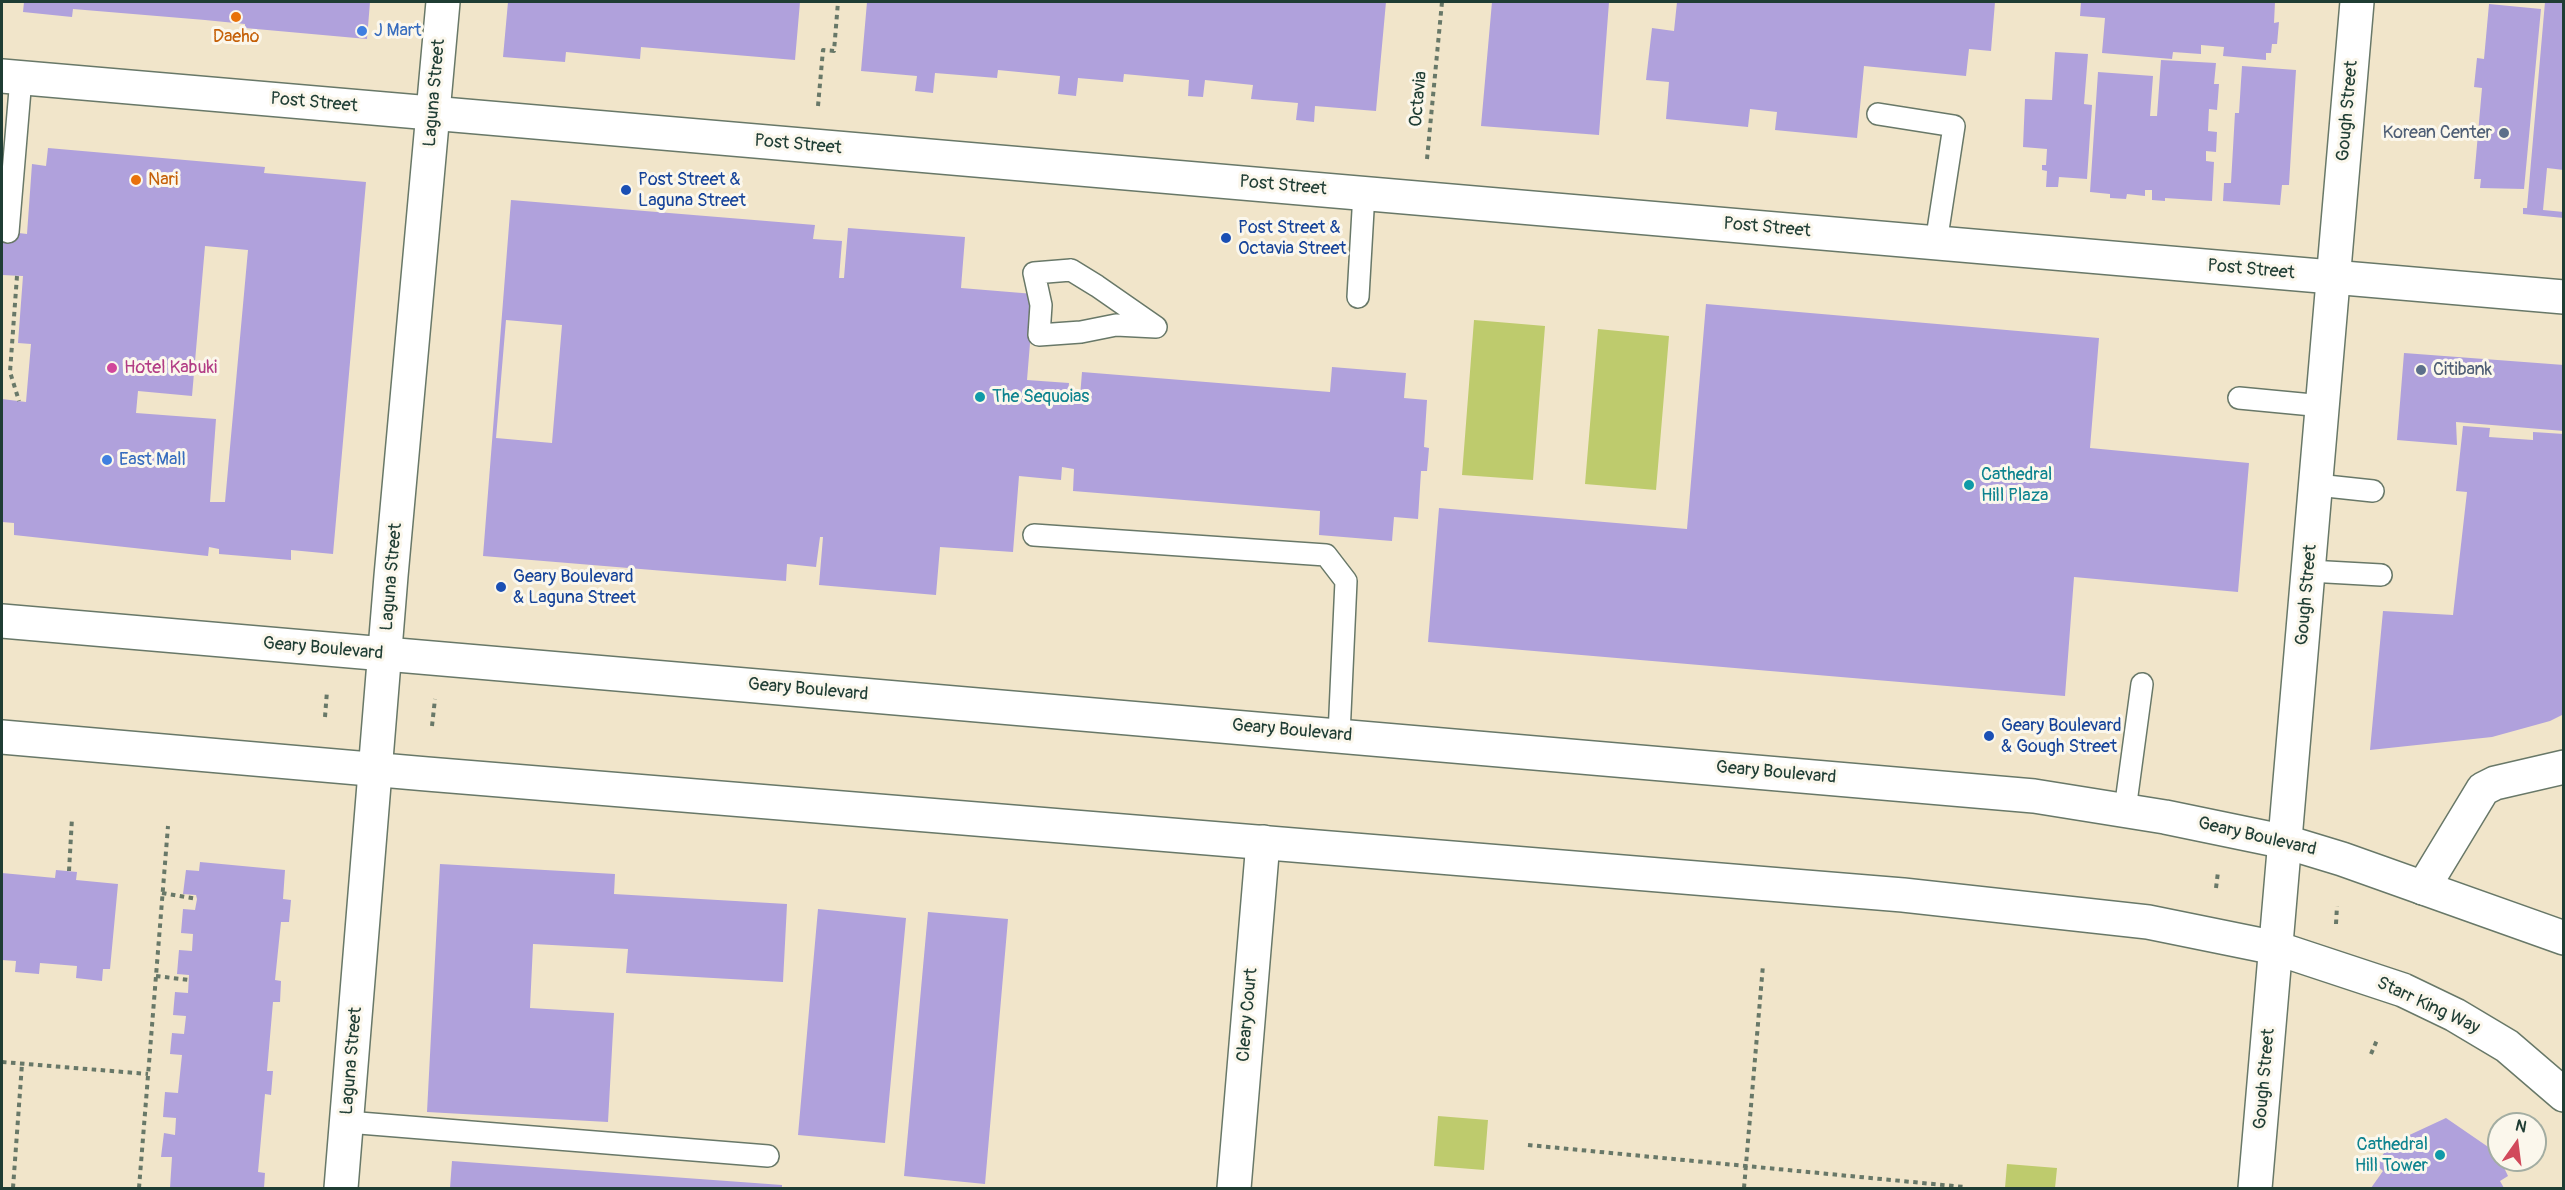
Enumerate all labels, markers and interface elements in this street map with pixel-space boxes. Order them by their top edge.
marker: Daeho [229,10,243,24]
place label: J Mart [374,20,422,42]
marker: J Mart [355,24,369,38]
place label: Daeho [213,26,259,48]
street label: Laguna Street [420,38,450,148]
street label: Gough Street [2333,60,2363,162]
street label: Octavia [1406,70,1432,128]
street label: Post Street [269,88,359,118]
place label: Korean Center [2382,122,2492,144]
marker: Korean Center [2497,126,2511,140]
street label: Post Street [753,130,843,160]
place label: Nari [148,169,178,191]
place label: Post Street & Laguna Street [638,169,746,212]
street label: Post Street [1238,171,1328,201]
marker: Nari [129,173,143,187]
marker: Post Street & Laguna Street [619,183,633,197]
street label: Post Street [1722,213,1812,243]
place label: Post Street & Octavia Street [1238,217,1347,260]
marker: Post Street & Octavia Street [1219,231,1233,245]
street label: Post Street [2206,255,2296,285]
place label: Hotel Kabuki [124,357,217,379]
place label: Citibank [2433,359,2492,381]
marker: Hotel Kabuki [105,361,119,375]
marker: Citibank [2414,363,2428,377]
place label: The Sequoias [992,386,1089,408]
marker: The Sequoias [973,390,987,404]
place label: East Mall [119,449,186,471]
marker: East Mall [100,453,114,467]
place label: Cathedral Hill Plaza [1981,464,2052,506]
marker: Cathedral Hill Plaza [1962,478,1976,492]
street label: Laguna Street [377,522,407,632]
street label: Gough Street [2292,544,2322,646]
place label: Geary Boulevard & Laguna Street [513,566,636,608]
marker: Geary Boulevard & Laguna Street [494,580,508,594]
street label: Geary Boulevard [262,633,384,665]
street label: Geary Boulevard [747,674,869,706]
street label: Geary Boulevard [1231,715,1353,747]
place label: Geary Boulevard & Gough Street [2001,715,2122,758]
marker: Geary Boulevard & Gough Street [1982,729,1996,743]
street label: Geary Boulevard [1715,757,1837,789]
street label: Geary Boulevard [2196,813,2318,861]
street label: Cleary Court [1233,967,1263,1063]
street label: Starr King Way [2373,973,2483,1039]
street label: Laguna Street [337,1006,367,1116]
street label: Gough Street [2250,1028,2280,1130]
north arrow [2487,1112,2547,1172]
text: N [2513,1115,2529,1137]
place label: Cathedral Hill Tower [2355,1134,2428,1176]
marker: Cathedral Hill Tower [2433,1148,2447,1162]

